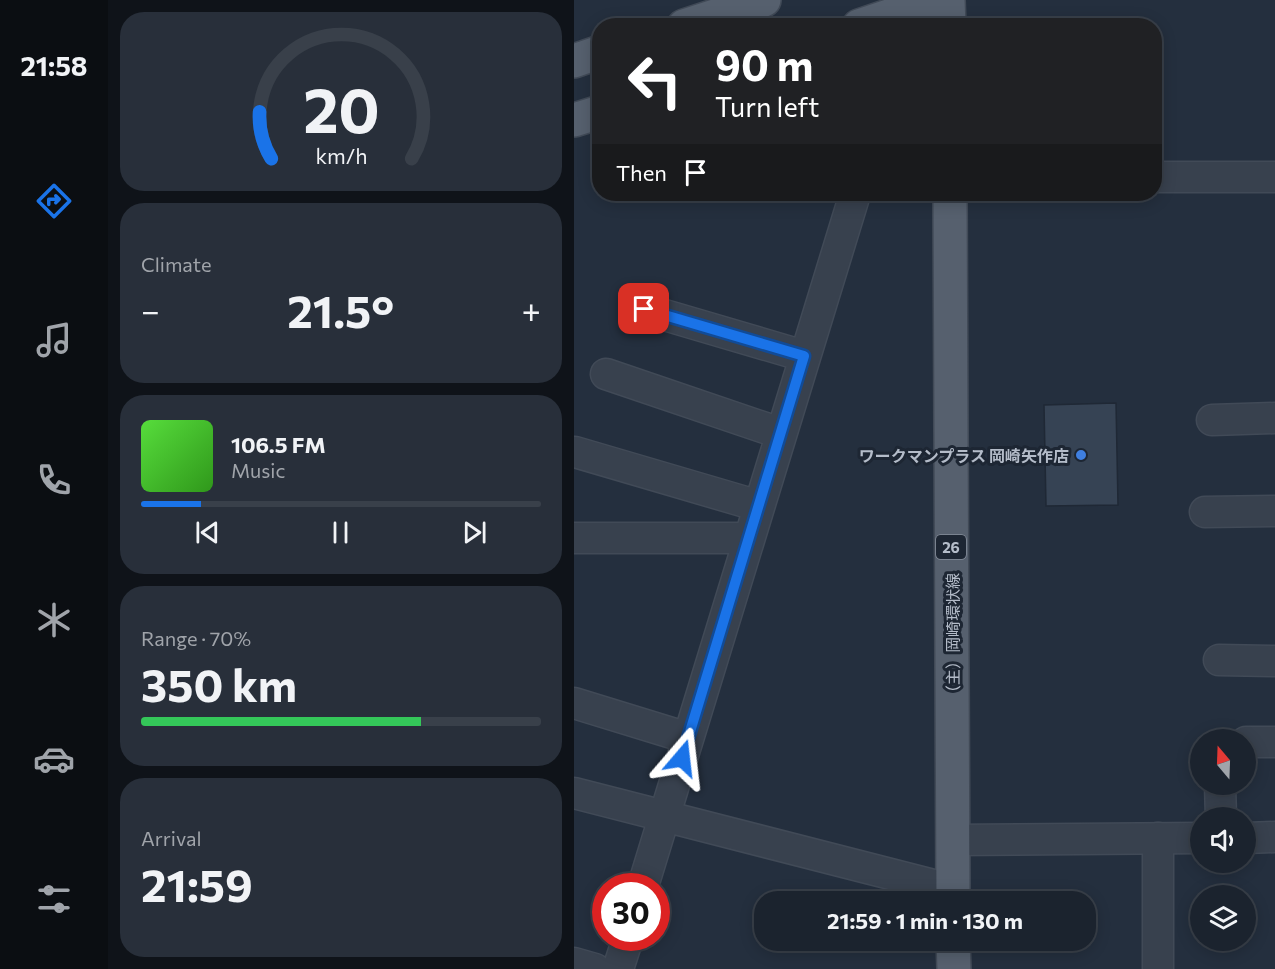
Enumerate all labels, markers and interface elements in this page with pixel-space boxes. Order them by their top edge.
text: 90 m [715,38,814,90]
icon: left [616,42,694,120]
text: 21:58 [20,49,88,82]
text: 20 [303,70,379,146]
text: Turn left [715,90,819,123]
text: km/h [315,142,367,168]
icon: arrive [679,156,712,189]
text: Then [616,159,667,186]
icon: directions [33,180,75,222]
text: Climate [141,252,211,276]
text: 21.5° [287,282,394,337]
pin [618,283,669,334]
text: − [141,289,160,330]
text: + [522,289,541,330]
icon: arrive [627,292,660,325]
icon: music [33,319,75,361]
text: 106.5 FM [231,431,326,458]
place label: ワークマンプラス 岡崎矢作店 [859,446,1069,465]
marker: ワークマンプラス 岡崎矢作店 [1074,448,1088,462]
text: Music [231,458,285,482]
icon: phone [33,459,75,501]
icon: previous [191,516,224,549]
icon: pause [324,516,357,549]
icon: next [458,516,491,549]
road number: 26 [936,535,966,559]
street label: （主）岡崎環状線 [943,573,962,701]
icon: climate [33,599,75,641]
text: Range · 70% [141,626,251,650]
text: 350 km [141,656,297,711]
position arrow [650,726,714,790]
north arrow [1190,729,1256,795]
map controls [1190,729,1256,951]
icon: car [33,738,75,780]
button: sound [1190,807,1256,873]
text: Arrival [141,826,202,850]
text: 21:59 [141,856,253,911]
speed limit sign: 30 [592,873,670,951]
icon: filters [33,878,75,920]
button: layers [1190,885,1256,951]
text: 21:59 · 1 min · 130 m [827,907,1023,934]

